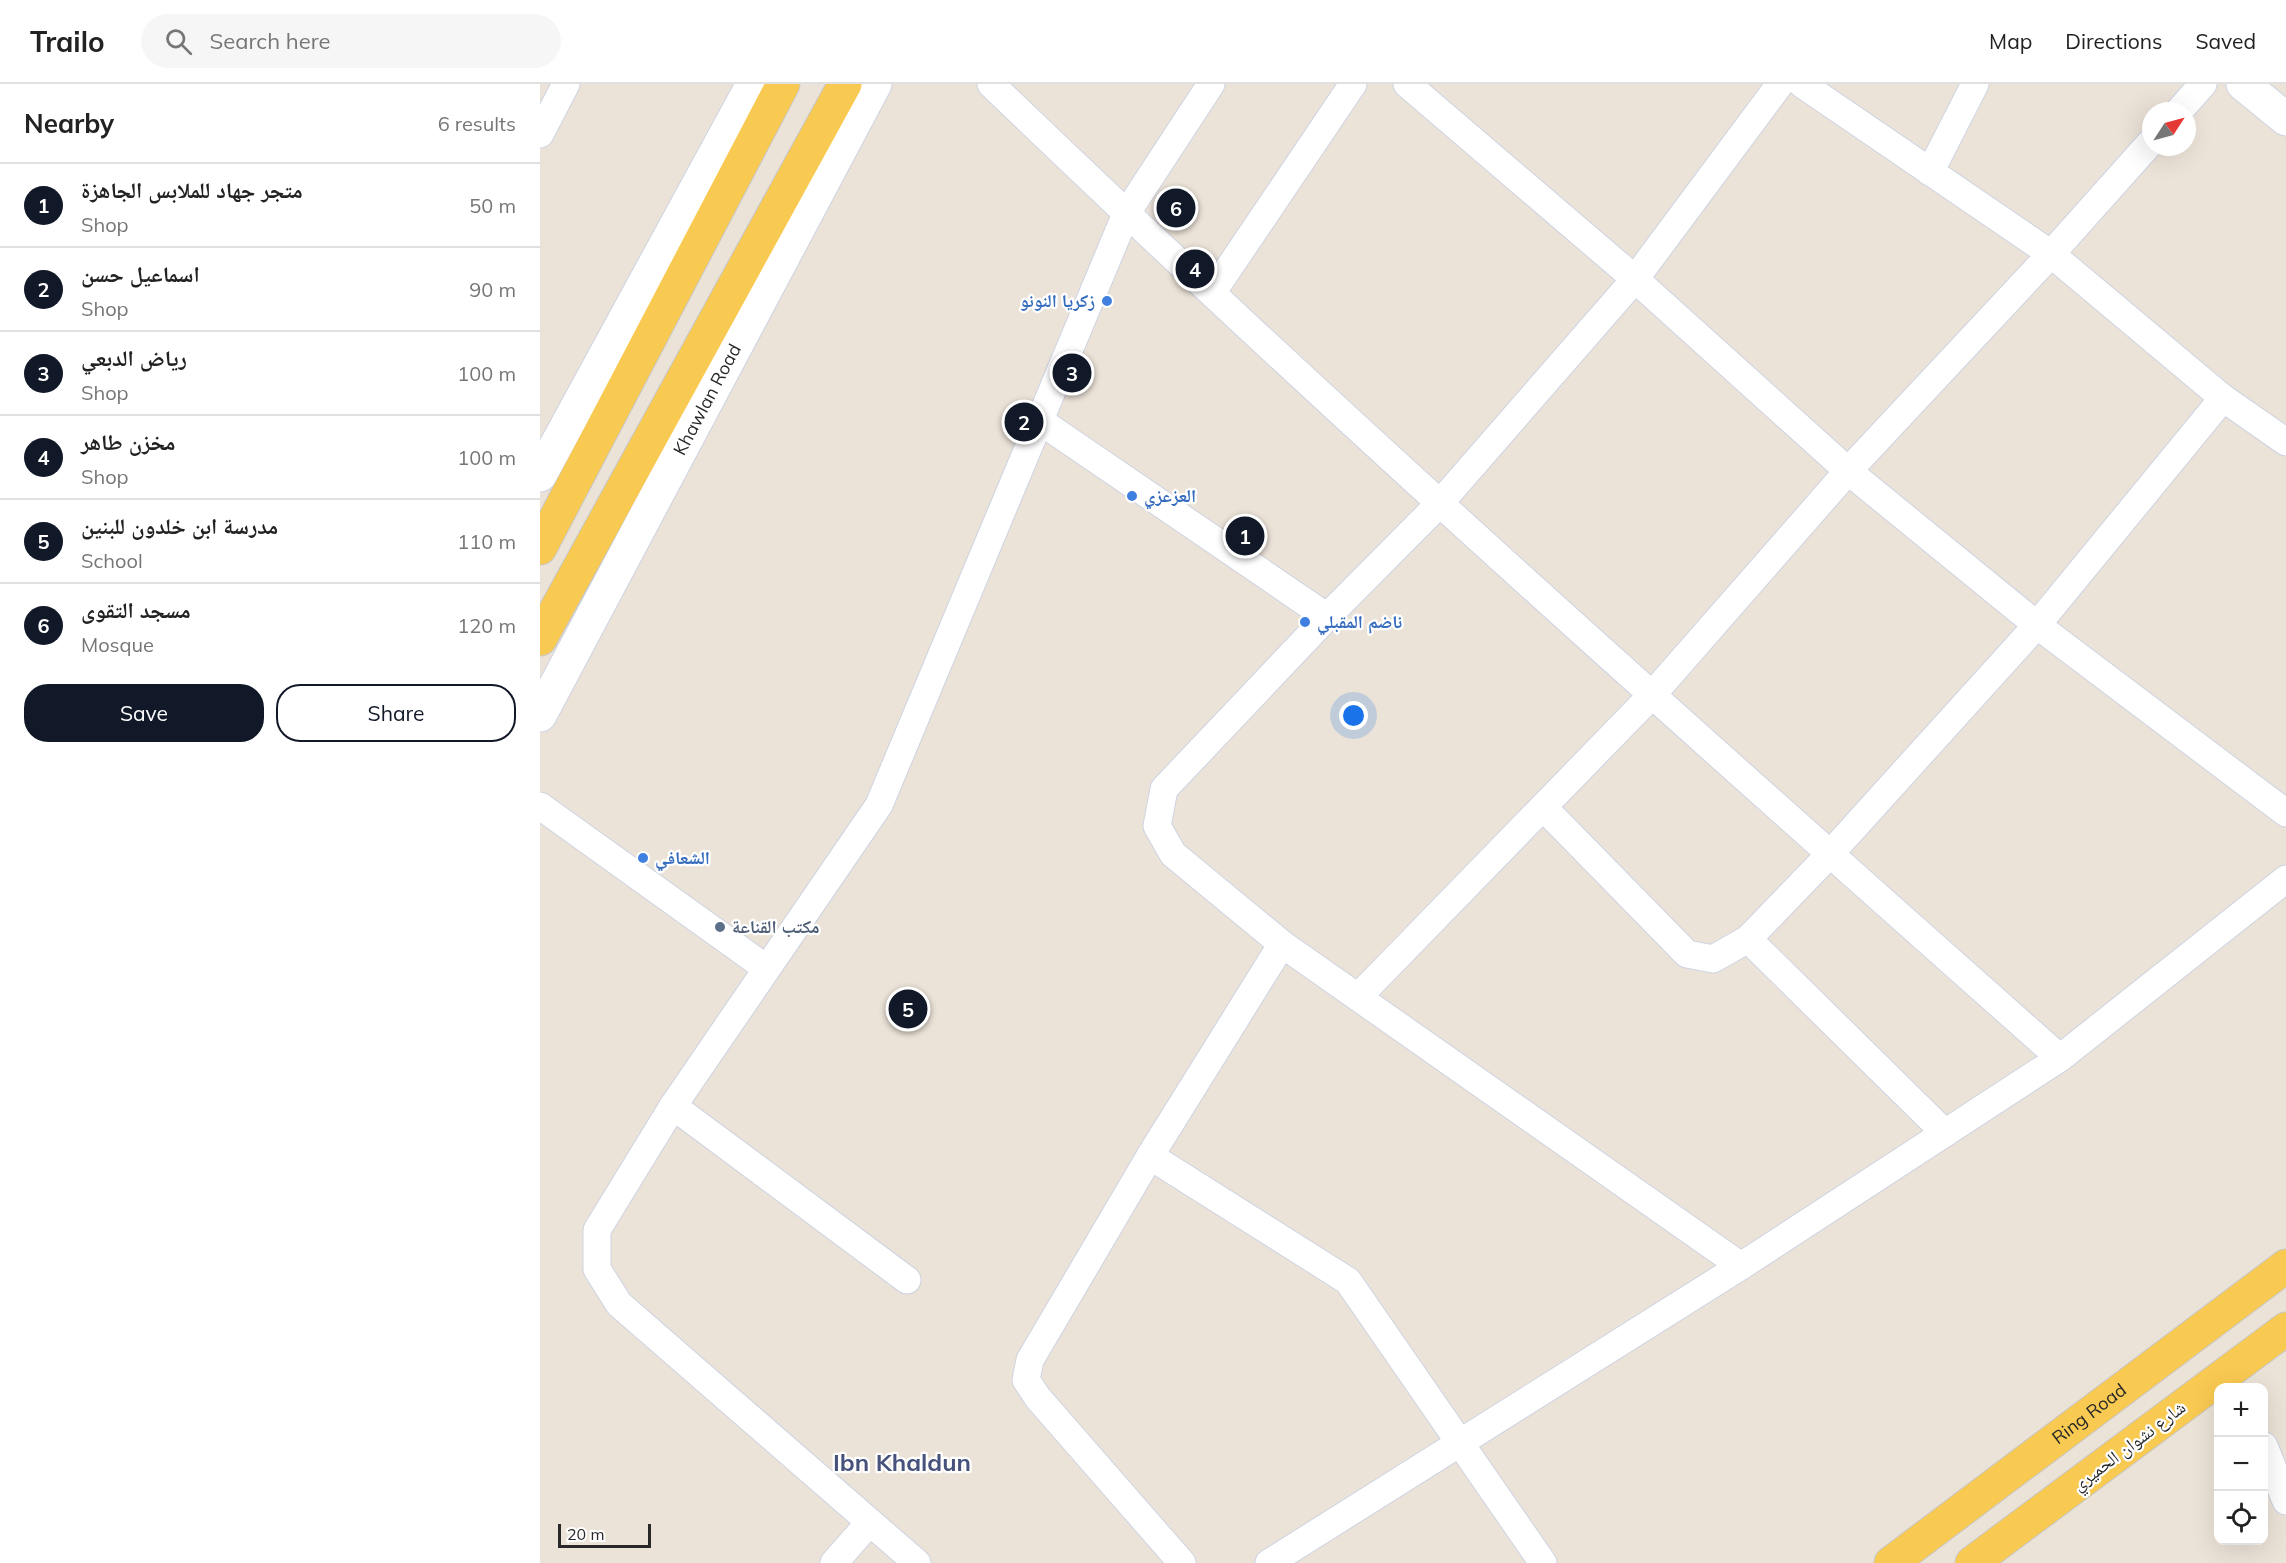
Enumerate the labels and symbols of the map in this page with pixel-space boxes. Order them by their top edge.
north arrow [2142,102,2196,156]
pin: 6 [1156,186,1196,230]
pin: 4 [1176,246,1214,291]
place label: زكريا النونو [1020,289,1095,312]
marker: زكريا النونو [1100,294,1114,308]
street label: Khawlan Road [668,340,746,459]
pin: 3 [1052,350,1092,396]
pin: 2 [1004,400,1044,444]
place label: العزعزي [1144,484,1196,510]
marker: العزعزي [1125,489,1139,503]
pin: 1 [1226,514,1264,558]
place label: ناضم المقبلي [1317,610,1402,636]
marker: ناضم المقبلي [1298,615,1312,629]
your location [1339,701,1368,730]
place label: الشعافي [655,846,710,872]
marker: الشعافي [636,851,650,865]
place label: مكتب القناعة [732,915,820,938]
marker: مكتب القناعة [713,920,727,934]
pin: 5 [888,986,928,1032]
street label: Ring Road [2047,1378,2131,1449]
street label: شارع نشوان الحميري [2067,1395,2192,1499]
district label: Ibn Khaldun [833,1447,971,1477]
scale bar [558,1521,651,1548]

